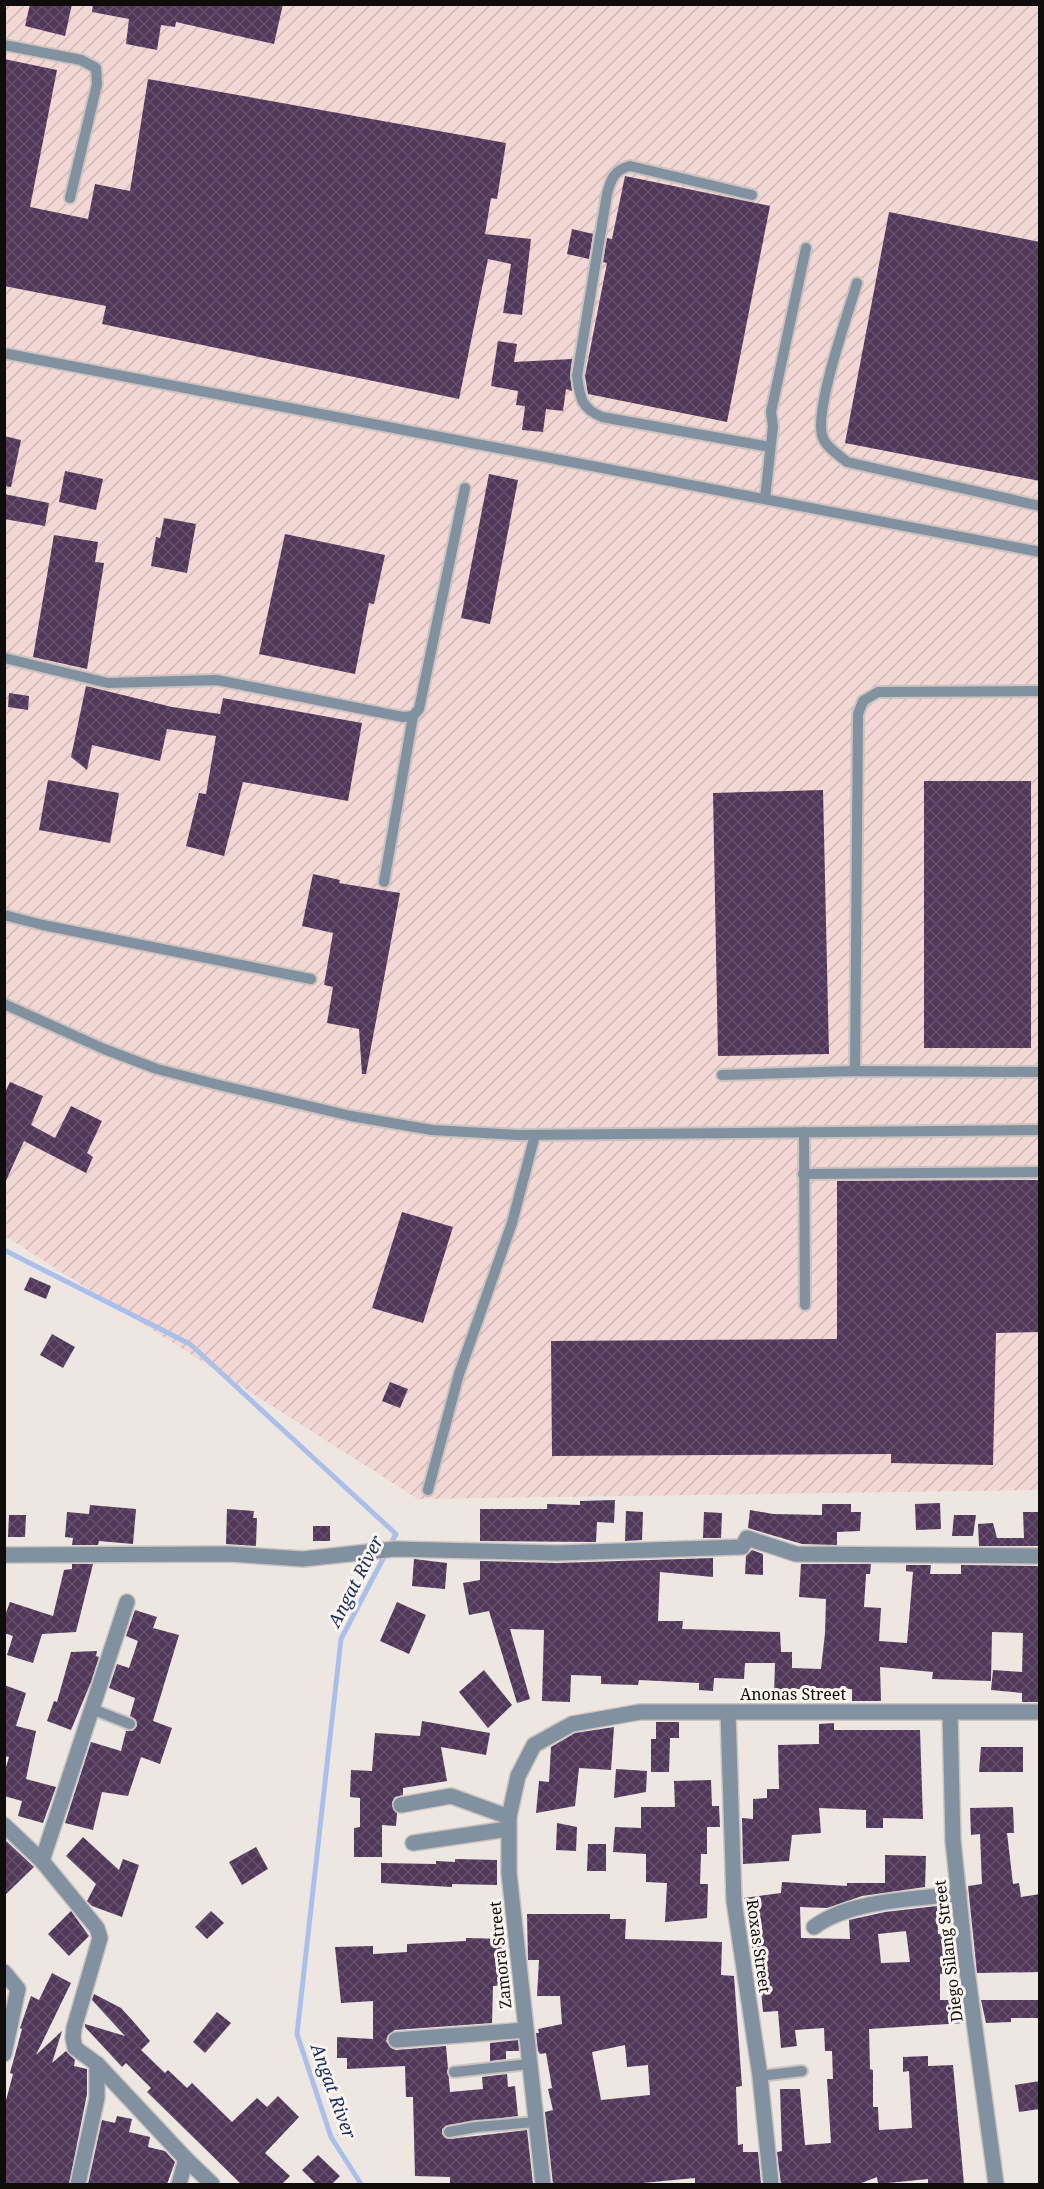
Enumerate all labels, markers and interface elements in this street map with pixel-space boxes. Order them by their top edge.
water label: Angat River [321,1531,389,1633]
street label: Anonas Street [740,1683,846,1705]
street label: Diego Silang Street [928,1878,968,2023]
street label: Roxas Street [742,1898,776,1994]
street label: Zamora Street [483,1900,517,2010]
water label: Angat River [305,2038,363,2142]

